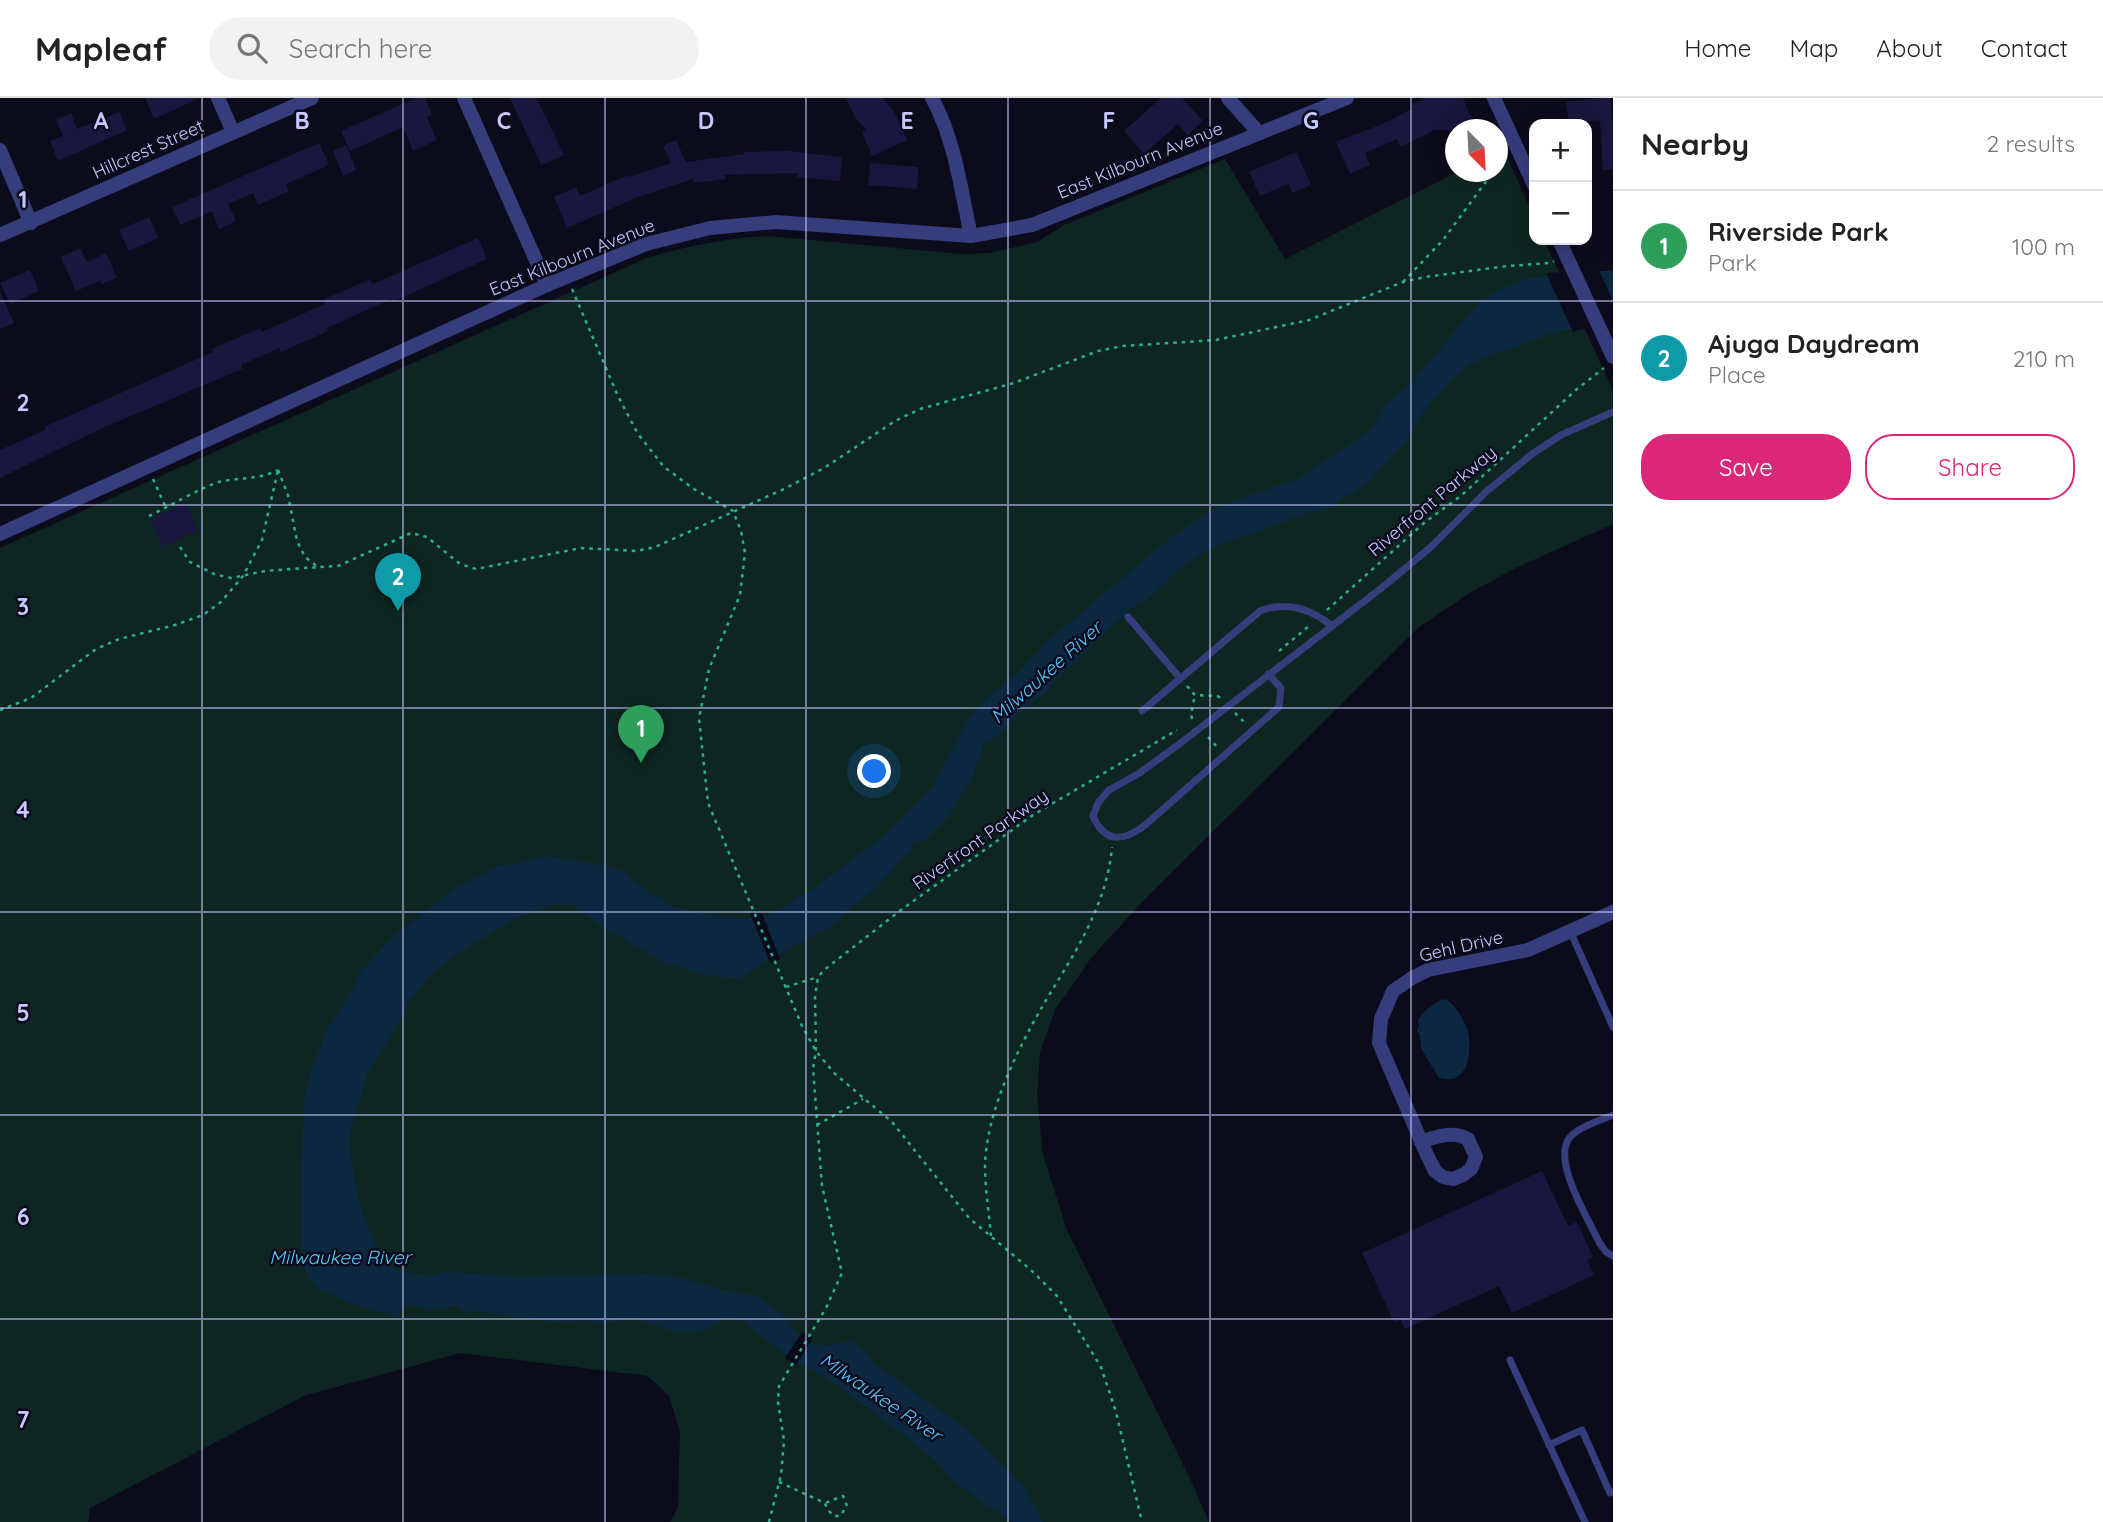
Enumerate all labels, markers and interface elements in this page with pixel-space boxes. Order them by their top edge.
search box [209,17,699,80]
text: Mapleaf [35,28,167,69]
icon: search [233,29,271,67]
text: Search here [289,32,432,65]
text: Home [1684,33,1751,63]
text: Map [1789,33,1838,63]
text: About [1876,33,1943,63]
text: Contact [1981,33,2068,63]
text: A [94,106,109,135]
text: B [294,106,310,135]
text: C [497,106,511,135]
text: D [698,106,714,135]
text: E [900,106,914,135]
text: F [1103,106,1115,135]
text: G [1303,106,1319,135]
street label: Hillcrest Street [89,114,207,184]
street label: East Kilbourn Avenue [1054,116,1226,204]
north arrow [1445,119,1508,182]
map controls [1529,119,1592,245]
button: + [1529,119,1592,182]
text: Nearby [1641,125,1749,163]
text: 2 results [1986,129,2075,158]
button: − [1529,182,1592,245]
text: 1 [19,185,27,214]
street label: East Kilbourn Avenue [486,213,658,301]
text: Riverside Park [1708,215,1889,248]
text: 1 [1660,232,1668,261]
text: 100 m [2012,232,2075,261]
text: Park [1708,248,1757,277]
text: Ajuga Daydream [1708,327,1920,360]
text: 2 [1657,344,1671,373]
text: 210 m [2013,344,2075,373]
text: Place [1708,360,1766,389]
text: 2 [16,388,30,417]
button: Save [1641,434,1851,500]
button: Share [1865,434,2075,500]
street label: Riverfront Parkway [1363,441,1501,561]
pin: 2 [375,553,421,611]
text: 3 [17,592,29,621]
water label: Milwaukee River [985,614,1109,728]
pin: 1 [618,705,664,763]
your location [857,754,891,788]
street label: Riverfront Parkway [908,784,1052,894]
text: 4 [16,795,30,824]
street label: Gehl Drive [1417,925,1505,967]
text: 5 [16,998,30,1027]
text: 6 [17,1202,29,1231]
water label: Milwaukee River [269,1245,413,1269]
water label: Milwaukee River [816,1347,949,1448]
text: 7 [17,1405,30,1434]

